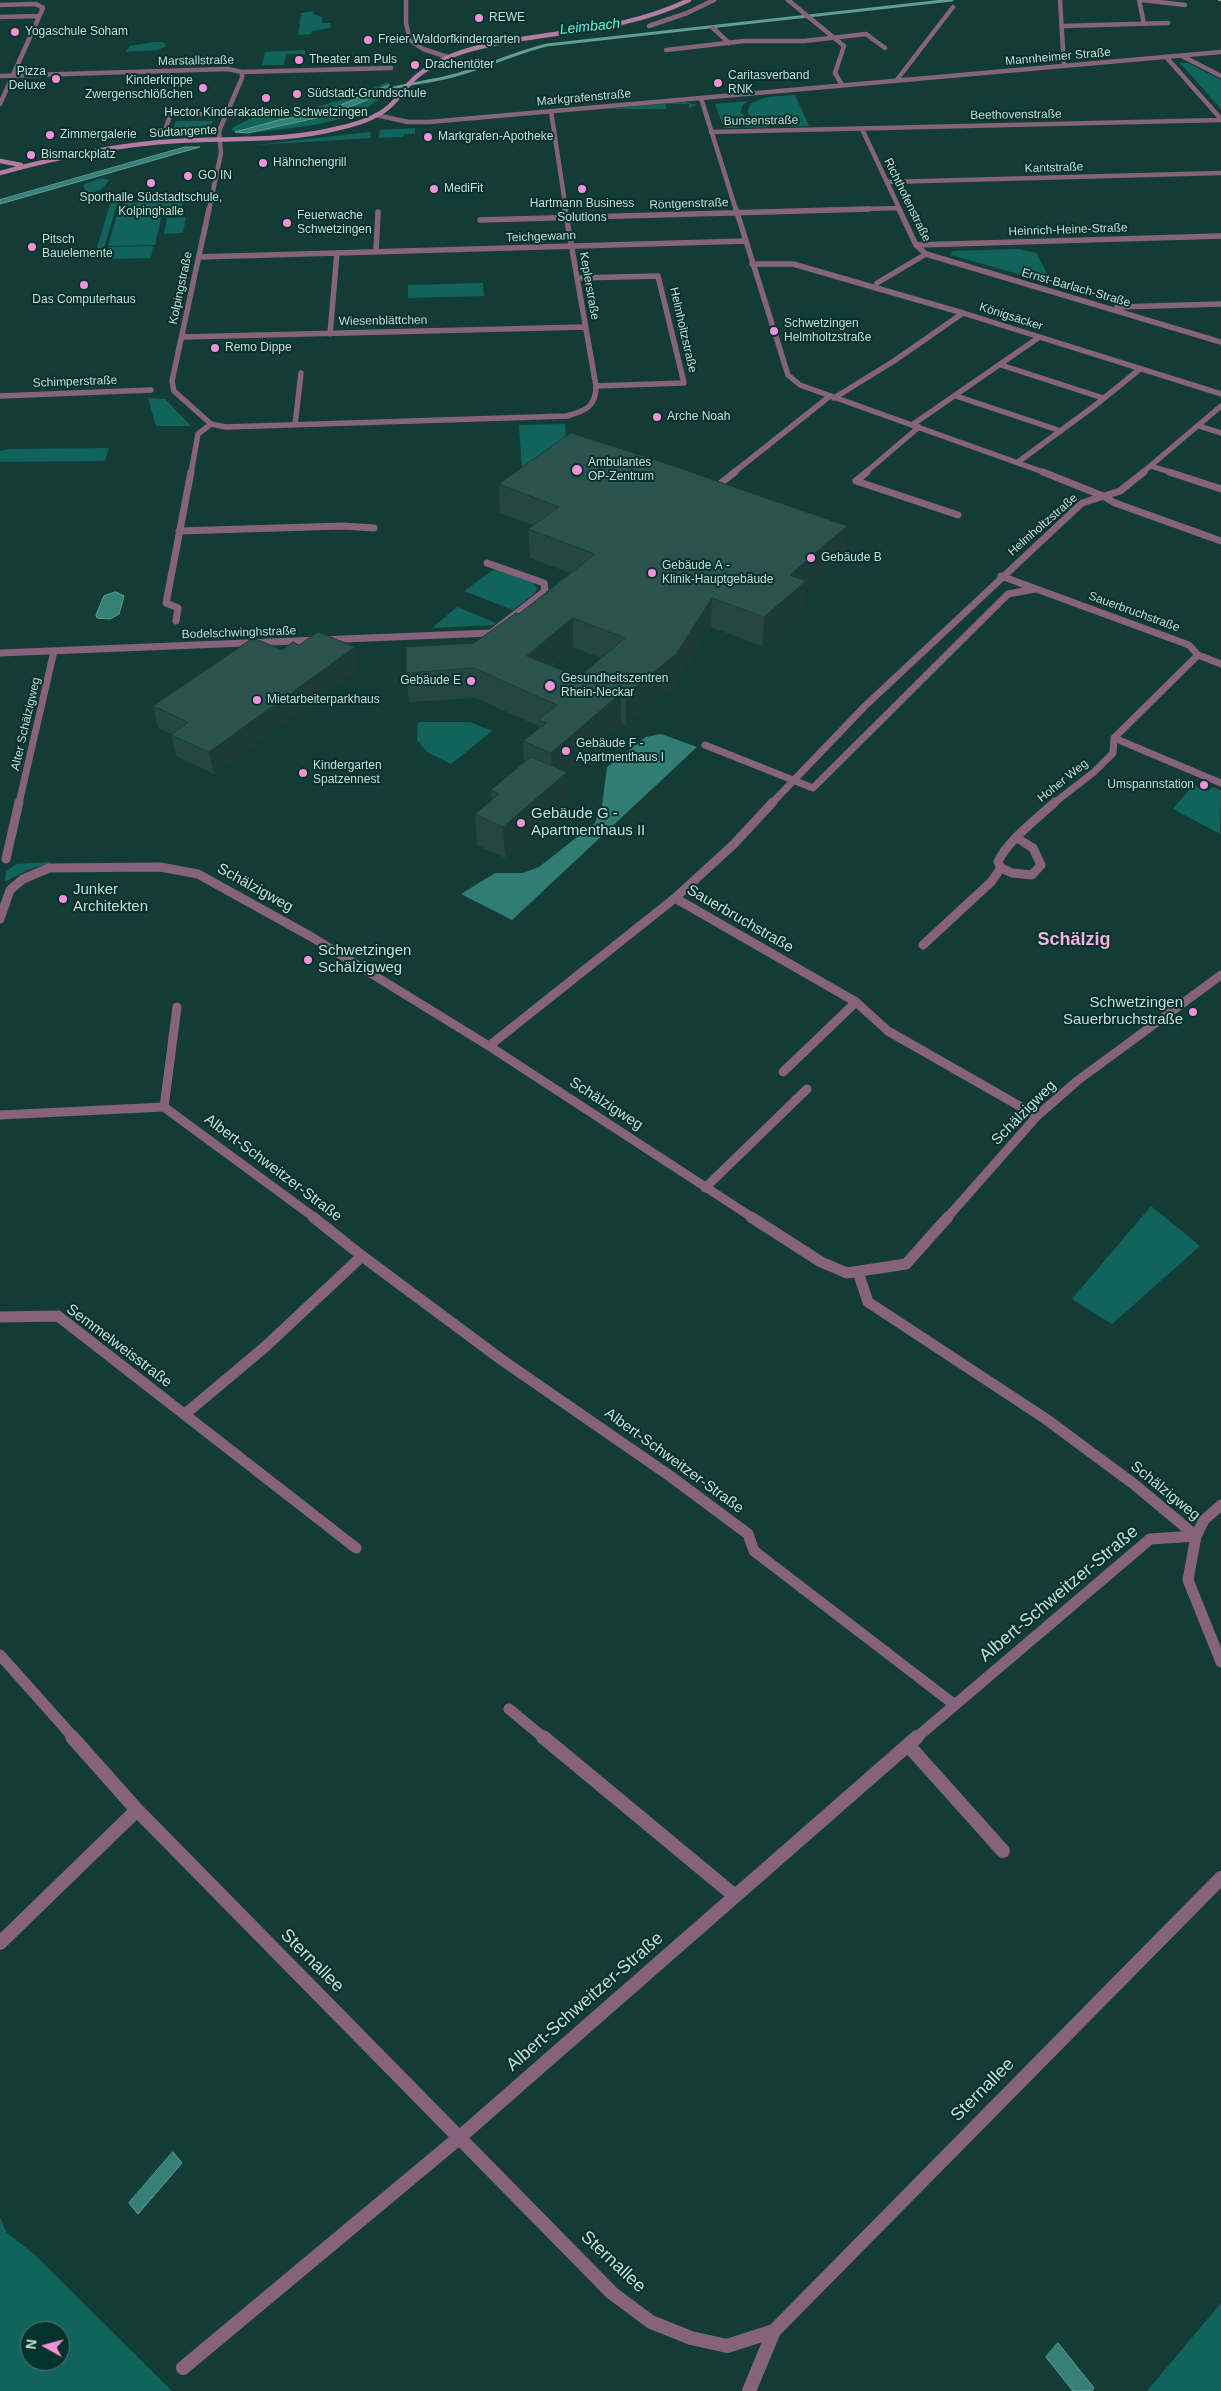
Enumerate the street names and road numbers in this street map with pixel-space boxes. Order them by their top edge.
street label: Mannheimer Straße [1005,45,1111,69]
street label: Marstallstraße [158,53,234,69]
street label: Markgrafenstraße [536,87,632,109]
street label: Beethovenstraße [970,107,1062,123]
street label: Bunsenstraße [724,113,798,129]
street label: Südtangente [149,123,217,141]
street label: Richthofenstraße [881,156,933,244]
street label: Kantstraße [1024,160,1084,176]
street label: Röntgenstraße [649,195,729,213]
street label: Heinrich-Heine-Straße [1008,221,1128,239]
street label: Teichgewann [506,229,576,245]
street label: Kolpingstraße [166,250,196,326]
street label: Keplerstraße [576,251,602,321]
street label: Ernst-Barlach-Straße [1020,266,1132,310]
street label: Helmholtzstraße [666,286,700,374]
street label: Königsäcker [977,300,1045,334]
street label: Wiesenblättchen [339,313,427,329]
street label: Schimperstraße [32,373,118,391]
street label: Helmholtzstraße [1005,491,1081,559]
street label: Sauerbruchstraße [1086,589,1182,635]
street label: Bodelschwinghstraße [181,624,297,642]
street label: Alter Schälzigweg [8,676,44,772]
street label: Hoher Weg [1035,756,1091,806]
street label: Schälzigweg [214,860,296,916]
street label: Sauerbruchstraße [684,881,796,957]
street label: Schälzigweg [566,1074,646,1134]
street label: Schälzigweg [988,1077,1060,1149]
street label: Albert-Schweitzer-Straße [201,1110,345,1226]
street label: Semmelweisstraße [63,1300,175,1392]
street label: Albert-Schweitzer-Straße [601,1404,747,1518]
street label: Schälzigweg [1127,1458,1203,1524]
street label: Albert-Schweitzer-Straße [975,1521,1143,1667]
street label: Sternallee [276,1925,348,1997]
street label: Albert-Schweitzer-Straße [502,1928,668,2076]
street label: Sternallee [947,2054,1019,2126]
street label: Sternallee [576,2226,650,2298]

